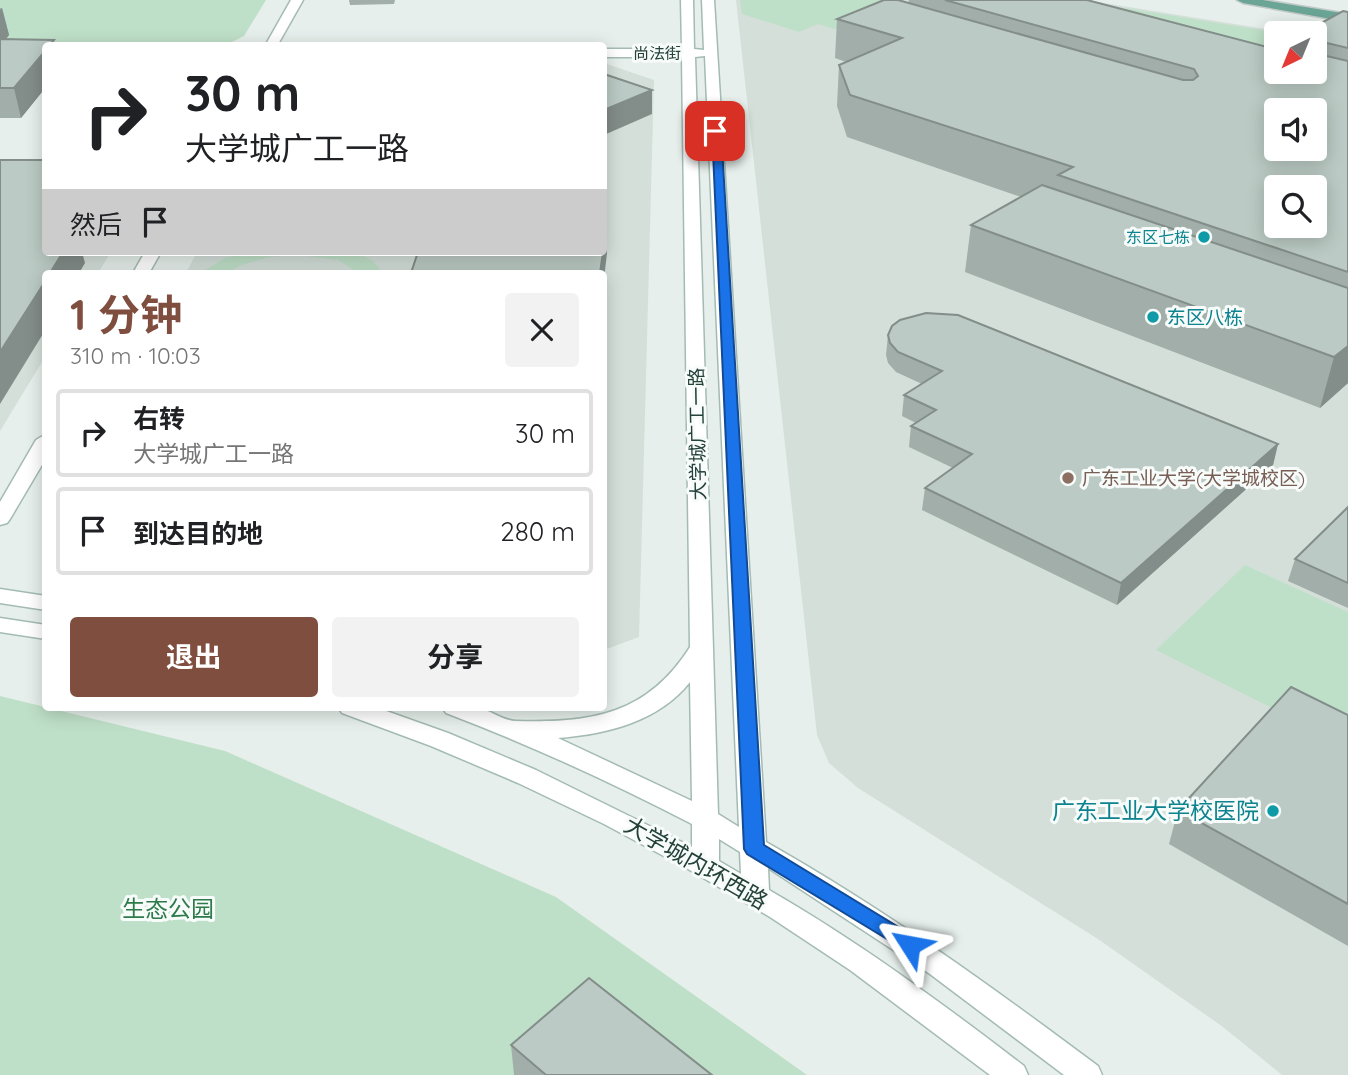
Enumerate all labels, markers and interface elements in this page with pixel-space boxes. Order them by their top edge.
north arrow [1264,21,1326,84]
map controls [1264,21,1327,238]
street label: 尚法街 [633,43,681,63]
text: 30 m [185,62,300,123]
icon: right [70,70,161,161]
button: sound [1264,98,1327,161]
pin [685,101,745,161]
icon: arrive [696,112,734,150]
text: 大学城广工一路 [185,128,409,168]
button: search [1264,175,1327,238]
icon: arrive [136,203,174,241]
text: 然后 [70,208,122,241]
place label: 东区七栋 [1126,227,1190,247]
marker: 东区七栋 [1196,229,1212,245]
text: 1 分钟 [70,288,182,341]
button: close [505,293,579,367]
place label: 东区八栋 [1167,305,1243,329]
marker: 东区八栋 [1145,309,1161,325]
text: 310 m · 10:03 [70,341,201,370]
street label: 大学城广工一路 [684,367,710,501]
text: 右转 [133,402,185,435]
icon: right [74,414,112,452]
text: 30 m [515,417,575,450]
text: 大学城广工一路 [133,439,294,468]
place label: 广东工业大学(大学城校区) [1082,466,1305,490]
marker: 广东工业大学(大学城校区) [1060,470,1076,486]
icon: arrive [74,512,112,550]
text: 280 m [500,515,575,548]
text: 到达目的地 [133,517,263,550]
button: 退出 [70,617,318,697]
button: 分享 [332,617,579,697]
place label: 广东工业大学校医院 [1052,796,1259,825]
marker: 广东工业大学校医院 [1265,803,1281,819]
street label: 大学城内环西路 [619,810,773,915]
park label: 生态公园 [122,894,214,923]
position arrow [873,908,947,982]

